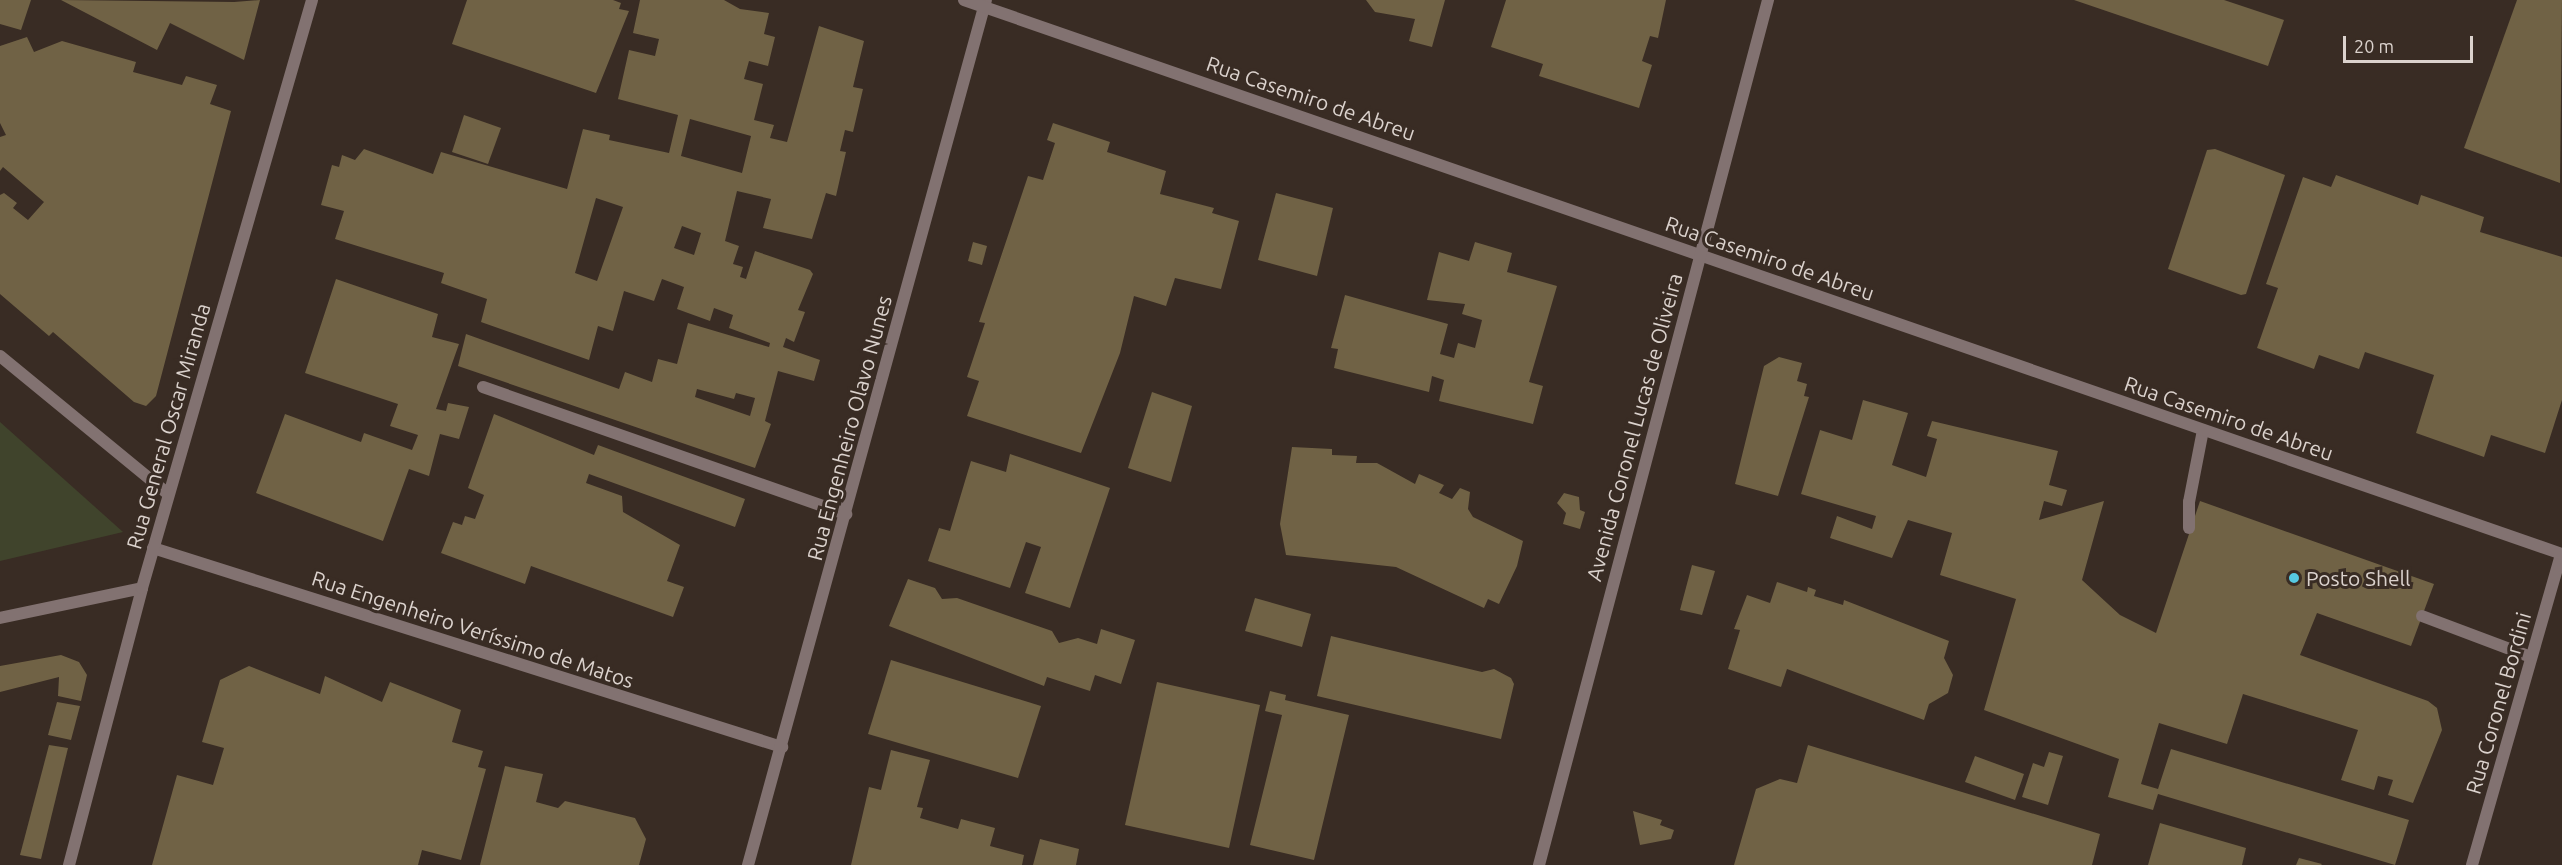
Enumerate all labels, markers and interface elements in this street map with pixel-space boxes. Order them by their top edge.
scale bar [2346,24,2476,62]
text: 20 m [2354,36,2394,56]
street label: Rua Casemiro de Abreu [1203,50,1419,146]
street label: Rua Casemiro de Abreu [1662,210,1878,306]
street label: Avenida Coronel Lucas de Oliveira [1581,270,1687,584]
street label: Rua Engenheiro Olavo Nunes [801,293,897,563]
street label: Rua General Oscar Miranda [121,300,215,552]
street label: Rua Casemiro de Abreu [2121,370,2337,466]
street label: Rua Engenheiro Veríssimo de Matos [309,565,637,693]
place label: Posto Shell [2306,565,2411,591]
marker: Posto Shell [2287,571,2301,585]
street label: Rua Coronel Bordini [2460,609,2536,797]

